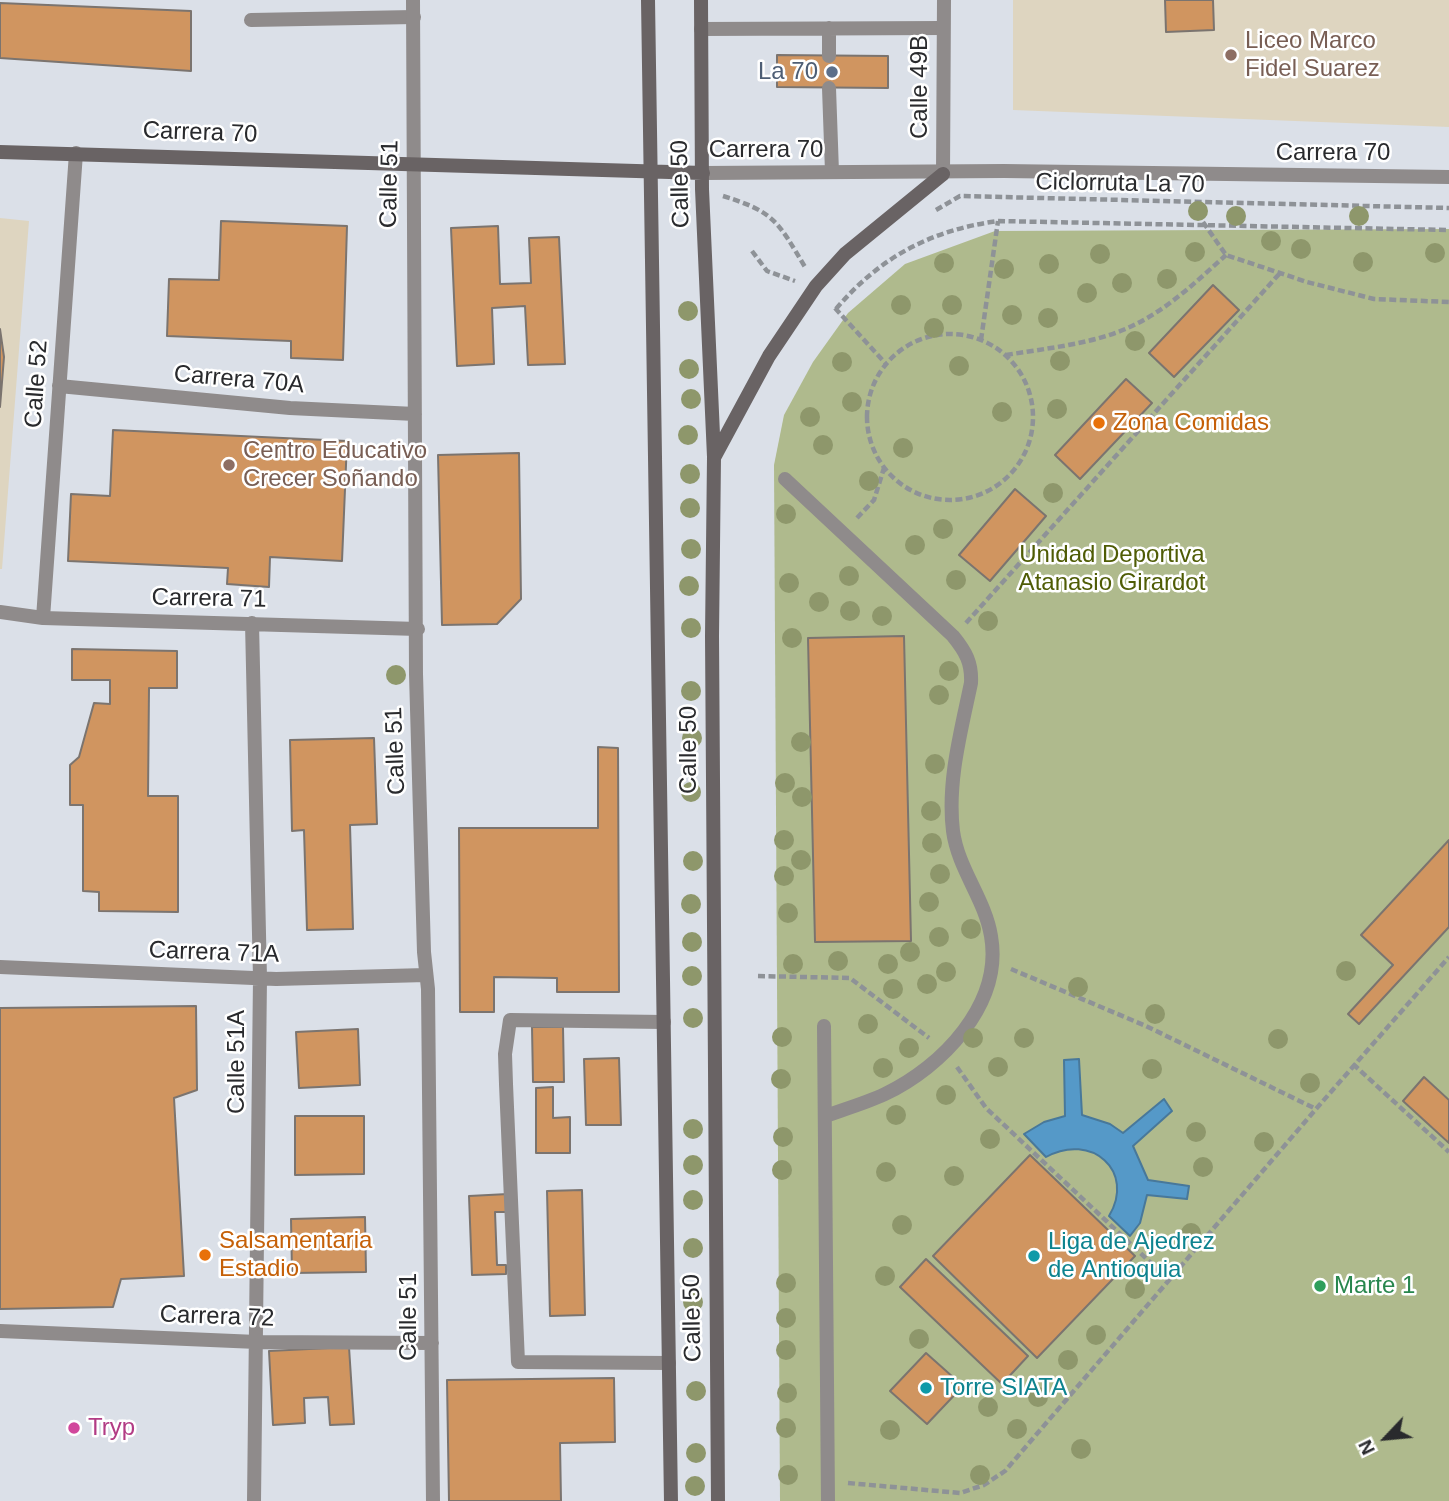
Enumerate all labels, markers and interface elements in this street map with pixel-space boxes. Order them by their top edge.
place label: Liceo Marco Fidel Suarez [1245,27,1380,83]
street label: Calle 49B [906,35,934,139]
marker: Liceo Marco Fidel Suarez [1223,47,1239,63]
place label: La 70 [758,58,818,86]
marker: La 70 [824,64,840,80]
street label: Carrera 70 [142,117,258,149]
street label: Carrera 70 [709,136,823,164]
street label: Carrera 70 [1276,139,1390,167]
street label: Calle 51 [375,140,405,228]
street label: Calle 50 [666,140,696,228]
street label: Ciclorruta La 70 [1035,168,1205,200]
street label: Calle 52 [20,339,54,429]
street label: Carrera 70A [173,360,305,400]
place label: Zona Comidas [1113,409,1269,437]
marker: Zona Comidas [1091,415,1107,431]
place label: Centro Educativo Crecer Soñando [243,437,427,493]
marker: Centro Educativo Crecer Soñando [221,457,237,473]
park label: Unidad Deportiva Atanasio Girardot [1019,541,1205,597]
street label: Carrera 71 [151,584,267,614]
street label: Calle 51 [380,706,412,796]
street label: Calle 50 [675,706,703,794]
street label: Carrera 71A [148,936,280,970]
street label: Calle 51A [223,1010,251,1114]
place label: Salsamentaria Estadio [219,1227,372,1283]
place label: Liga de Ajedrez de Antioquia [1048,1228,1215,1284]
marker: Salsamentaria Estadio [197,1247,213,1263]
marker: Liga de Ajedrez de Antioquia [1026,1248,1042,1264]
place label: Marte 1 [1334,1272,1415,1300]
street label: Calle 51 [395,1273,423,1361]
street label: Calle 50 [678,1274,708,1362]
marker: Marte 1 [1312,1278,1328,1294]
street label: Carrera 72 [159,1301,275,1333]
place label: Torre SIATA [940,1374,1067,1402]
marker: Torre SIATA [918,1380,934,1396]
north arrow [1351,1403,1421,1473]
place label: Tryp [88,1414,135,1442]
marker: Tryp [66,1420,82,1436]
text: N [1354,1437,1379,1458]

